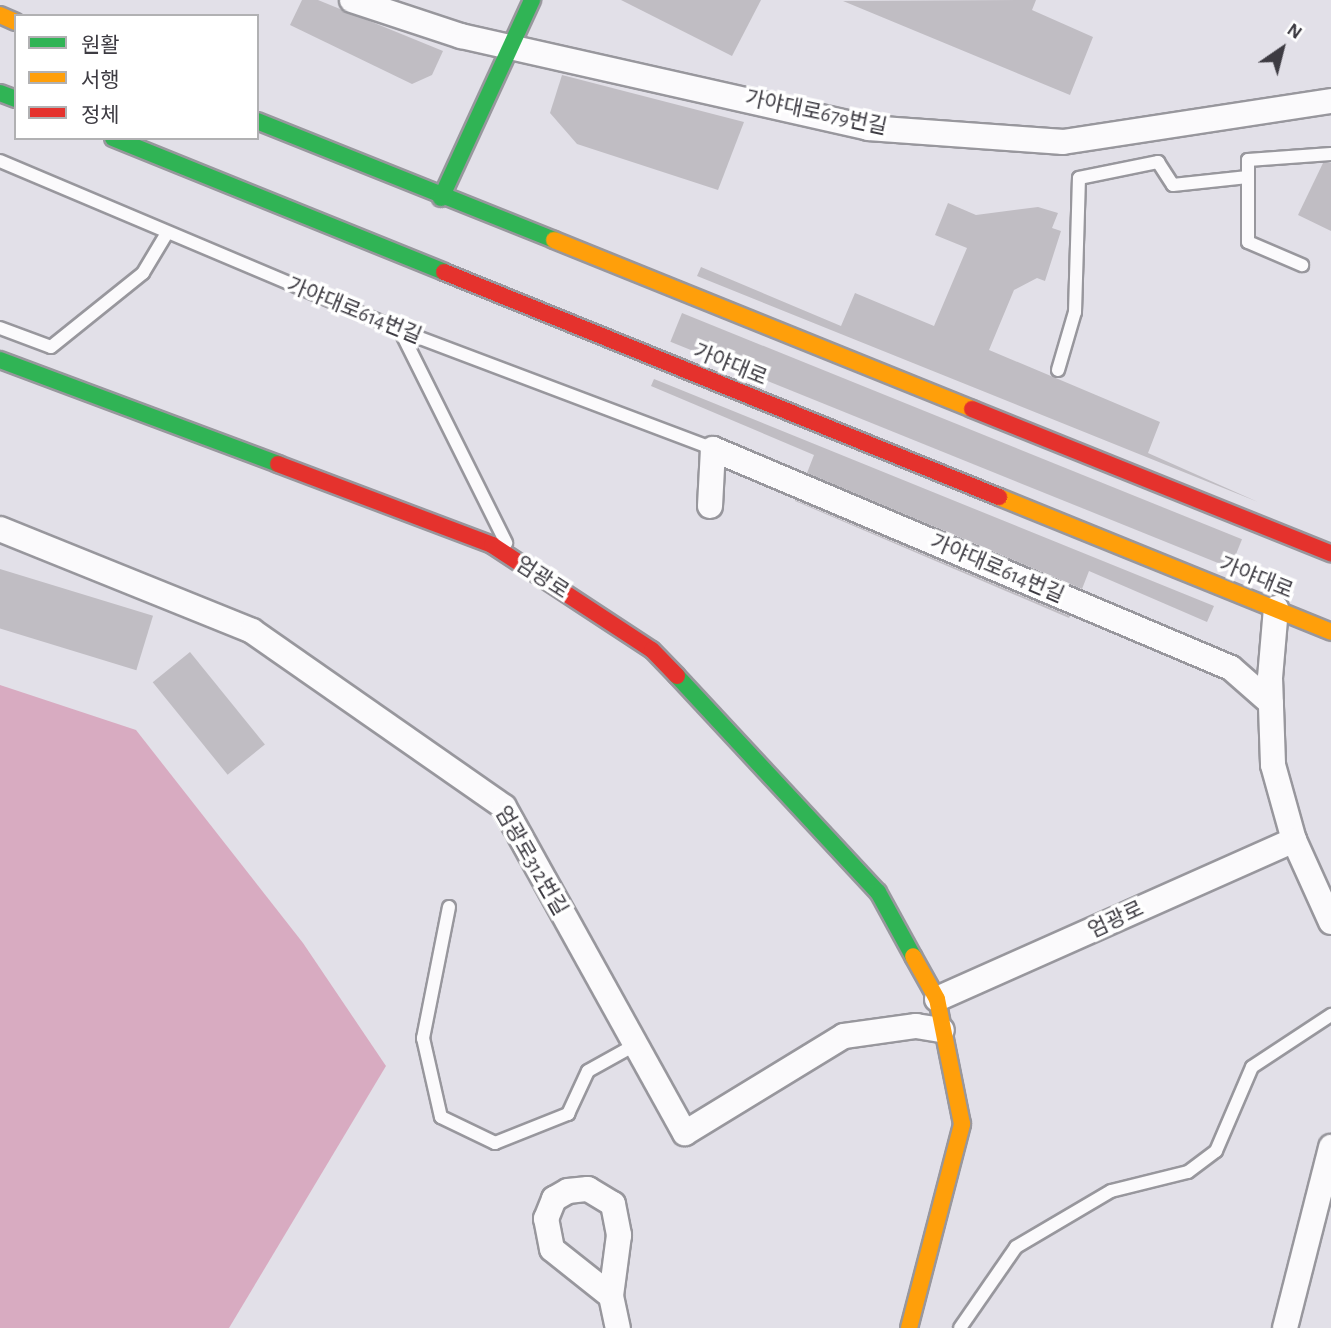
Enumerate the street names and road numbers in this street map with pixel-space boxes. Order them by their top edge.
street label: 가야대로679번길 [743,86,889,140]
street label: 가야대로614번길 [283,273,425,349]
street label: 가야대로 [689,339,771,391]
street label: 가야대로614번길 [926,529,1068,609]
street label: 엄광로 [511,552,573,604]
street label: 가야대로 [1215,552,1297,604]
street label: 엄광로312번길 [490,802,572,920]
street label: 엄광로 [1084,896,1148,944]

